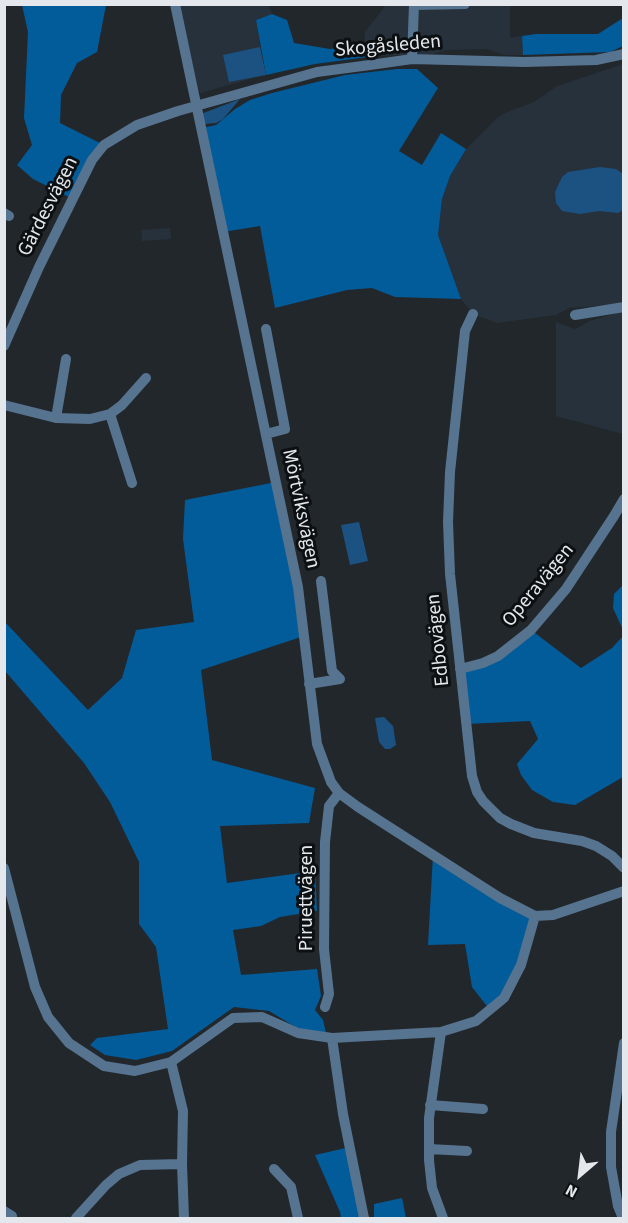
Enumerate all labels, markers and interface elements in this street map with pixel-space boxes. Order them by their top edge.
street label: Skogåsleden [334,30,442,64]
street label: Gärdesvägen [14,153,84,261]
street label: Mörtviksvägen [276,447,324,571]
street label: Operavägen [498,539,580,633]
street label: Edbovägen [422,593,456,687]
street label: Piruettvägen [296,845,320,951]
north arrow [550,1145,610,1205]
text: N [562,1179,581,1203]

